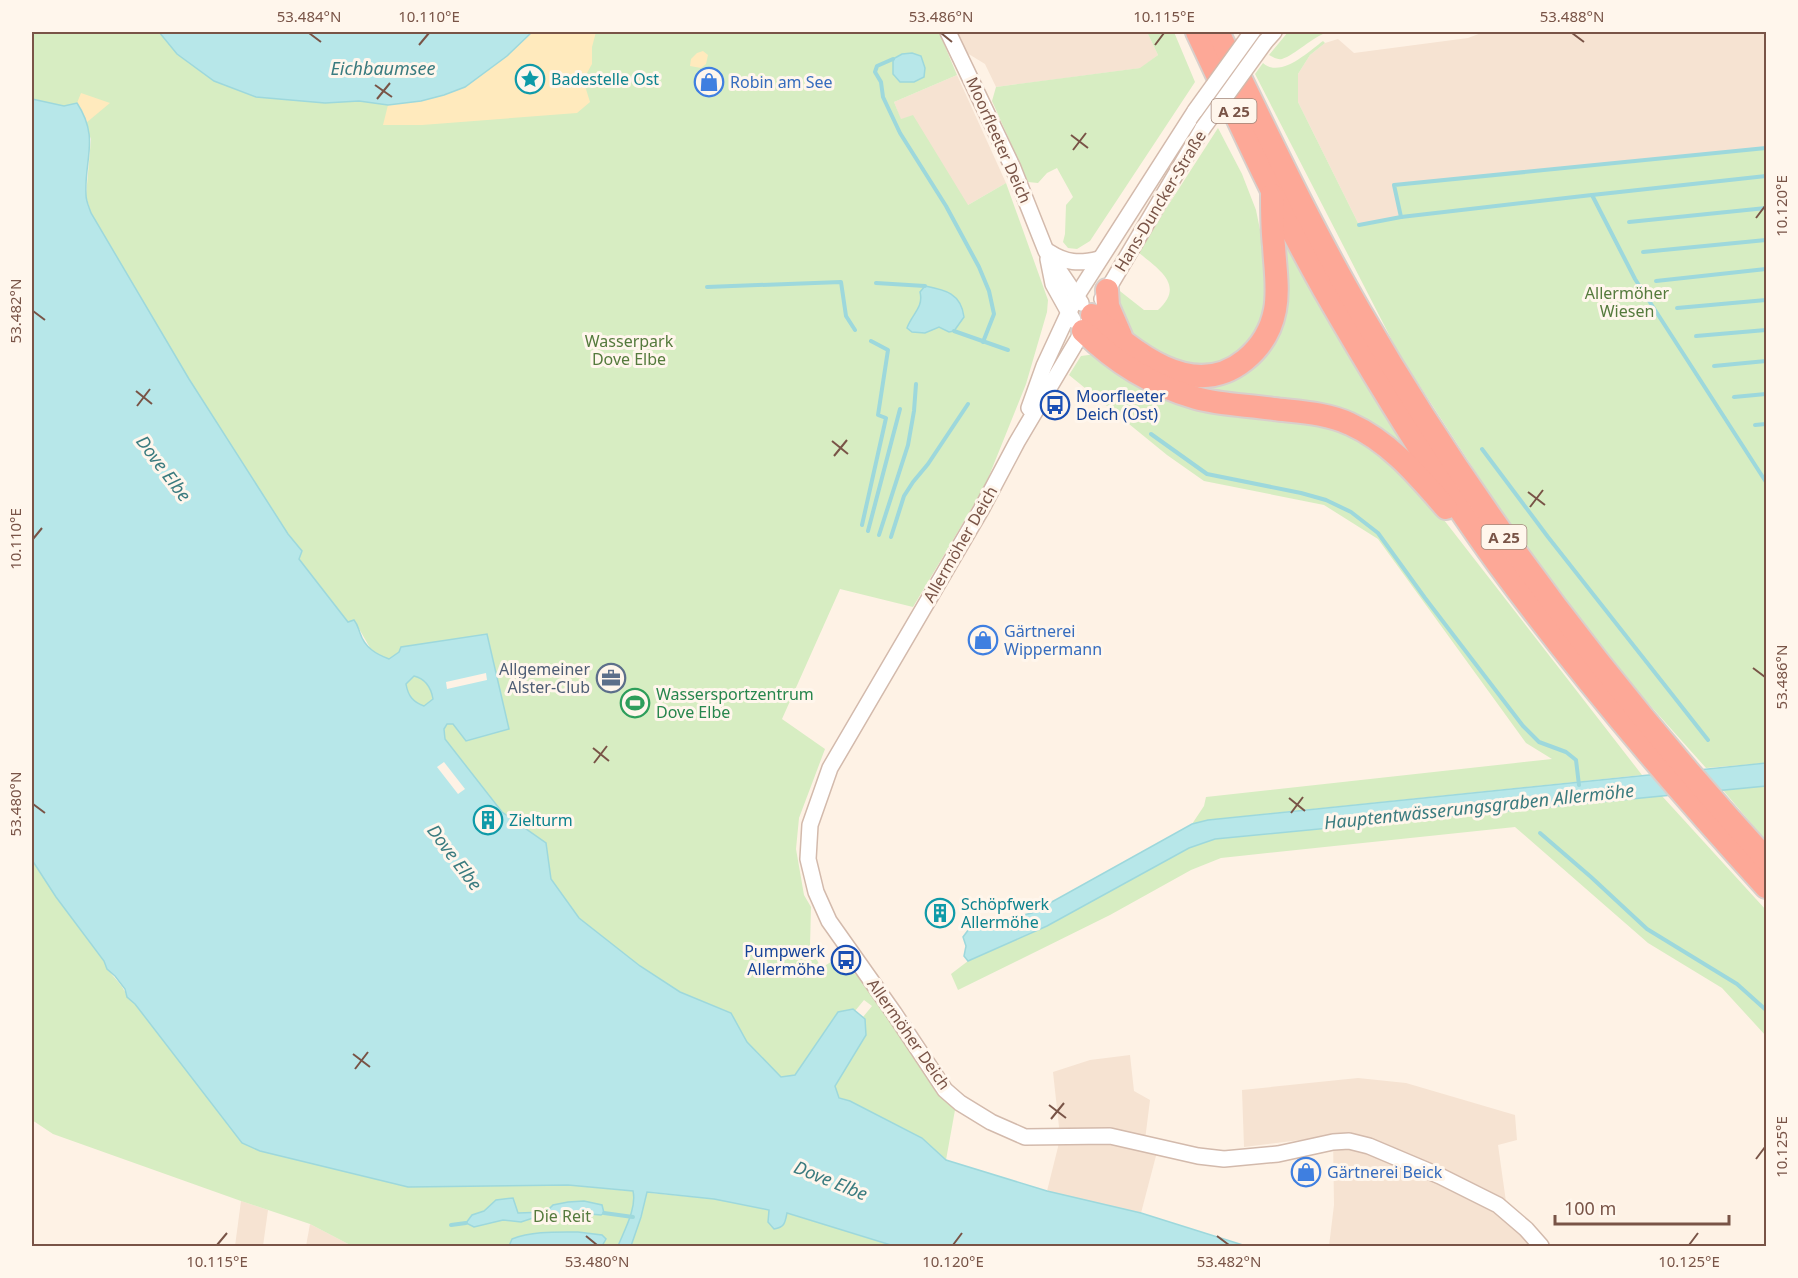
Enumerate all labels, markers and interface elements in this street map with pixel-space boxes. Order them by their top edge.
text: 53.484°N [277,6,341,26]
text: 10.110°E [398,6,460,26]
text: 53.486°N [909,6,973,26]
text: 10.115°E [1133,6,1195,26]
text: 53.488°N [1540,6,1604,26]
water label: Eichbaumsee [330,56,436,80]
place icon: Badestelle Ost [514,63,546,95]
shop icon: Robin am See [693,66,725,98]
place label: Badestelle Ost [551,68,659,90]
place label: Robin am See [730,71,833,93]
street label: Moorfleeter Deich [961,73,1037,207]
road number: A 25 [1212,99,1256,123]
street label: Hans-Duncker-Straße [1109,126,1211,276]
text: 10.120°E [1771,175,1791,237]
text: 53.482°N [5,279,25,343]
park label: Allermöher Wiesen [1585,282,1670,322]
park label: Wasserpark Dove Elbe [585,330,674,370]
place label: Moorfleeter Deich (Ost) [1076,385,1166,425]
bus stop icon: Moorfleeter Deich (Ost) [1039,389,1071,421]
water label: Dove Elbe [131,430,197,506]
street label: Allermöher Deich [918,482,1002,606]
text: 10.110°E [5,508,25,570]
road number: A 25 [1482,525,1526,549]
place label: Gärtnerei Wippermann [1004,620,1102,660]
shop icon: Gärtnerei Wippermann [967,624,999,656]
text: 53.486°N [1771,645,1791,709]
place label: Allgemeiner Alster-Club [499,658,590,698]
office icon: Allgemeiner Alster-Club [595,662,627,694]
place label: Wassersportzentrum Dove Elbe [656,683,814,723]
sports icon: Wassersportzentrum Dove Elbe [619,687,651,719]
text: 53.480°N [5,772,25,836]
water label: Hauptentwässerungsgraben Allermöhe [1323,778,1635,834]
building icon: Zielturm [472,804,504,836]
place label: Zielturm [509,809,573,831]
water label: Dove Elbe [422,819,488,895]
place label: Schöpfwerk Allermöhe [961,893,1050,933]
building icon: Schöpfwerk Allermöhe [924,897,956,929]
place label: Pumpwerk Allermöhe [744,940,825,980]
bus stop icon: Pumpwerk Allermöhe [830,944,862,976]
street label: Allermöher Deich [862,974,956,1094]
text: 10.125°E [1771,1116,1791,1178]
water label: Dove Elbe [791,1154,871,1206]
shop icon: Gärtnerei Beick [1290,1156,1322,1188]
place label: Gärtnerei Beick [1327,1161,1443,1183]
scale bar [1555,1188,1729,1226]
text: 100 m [1564,1196,1616,1220]
park label: Die Reit [533,1205,591,1227]
text: 10.115°E [186,1251,248,1271]
text: 53.480°N [565,1251,629,1271]
text: 10.120°E [922,1251,984,1271]
text: 53.482°N [1197,1251,1261,1271]
text: 10.125°E [1658,1251,1720,1271]

